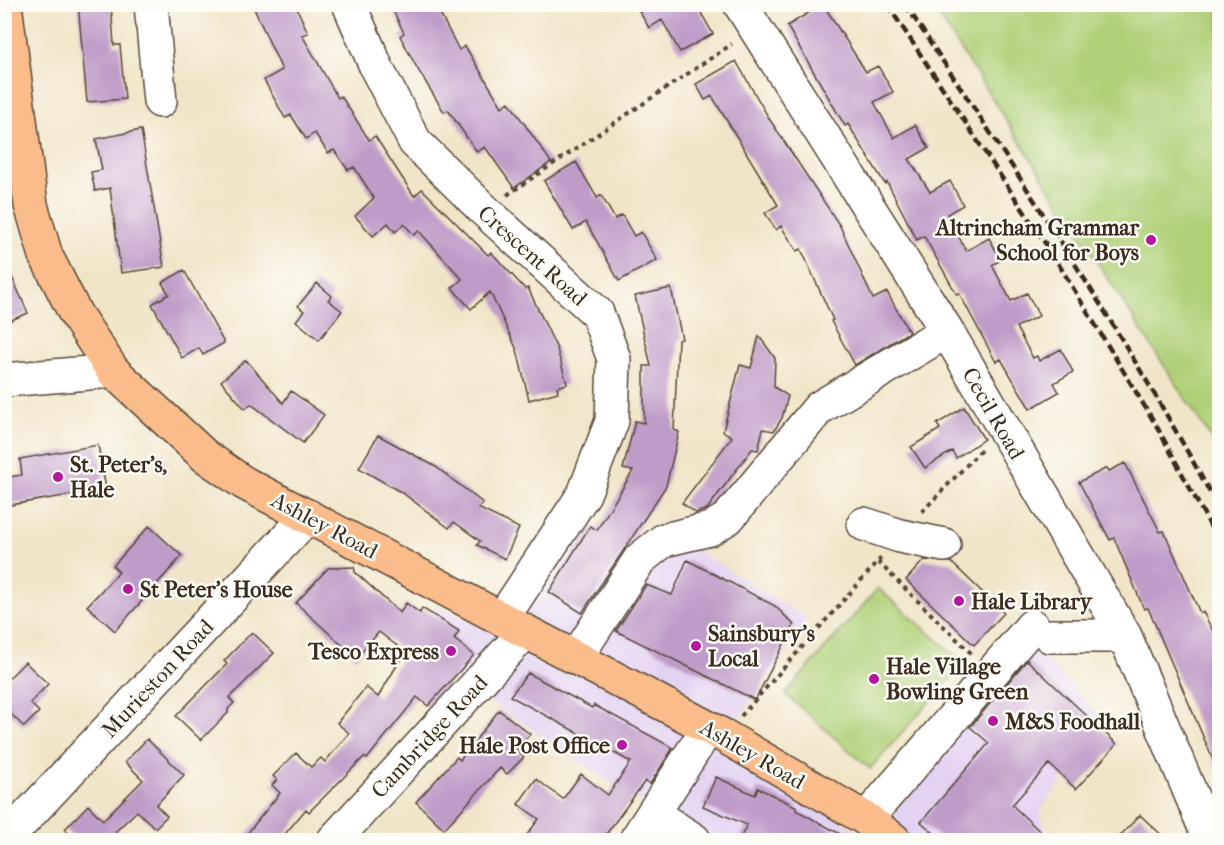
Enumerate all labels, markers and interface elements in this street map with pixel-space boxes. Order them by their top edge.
street label: Crescent Road [472,200,593,312]
place label: Altrincham Grammar School for Boys [934,215,1140,266]
marker: Altrincham Grammar School for Boys [1144,233,1158,247]
street label: Cecil Road [956,363,1030,465]
place label: St. Peter's, Hale [70,452,168,503]
marker: St. Peter's, Hale [51,470,65,484]
street label: Ashley Road [266,487,383,565]
place label: St Peter's House [140,577,293,603]
marker: St Peter's House [121,582,135,596]
place label: Hale Library [971,589,1093,615]
marker: Hale Library [952,594,966,608]
street label: Murieston Road [96,613,220,743]
place label: Sainsbury's Local [708,621,815,672]
place label: Tesco Express [307,639,439,665]
marker: Sainsbury's Local [689,639,703,653]
marker: Tesco Express [444,644,458,658]
place label: Hale Village Bowling Green [886,654,1029,705]
street label: Cambridge Road [366,669,494,804]
marker: Hale Village Bowling Green [867,672,881,686]
place label: M&S Foodhall [1004,709,1141,735]
street label: Ashley Road [695,714,810,796]
marker: M&S Foodhall [986,714,1000,728]
place label: Hale Post Office [459,733,610,759]
marker: Hale Post Office [615,738,629,752]

